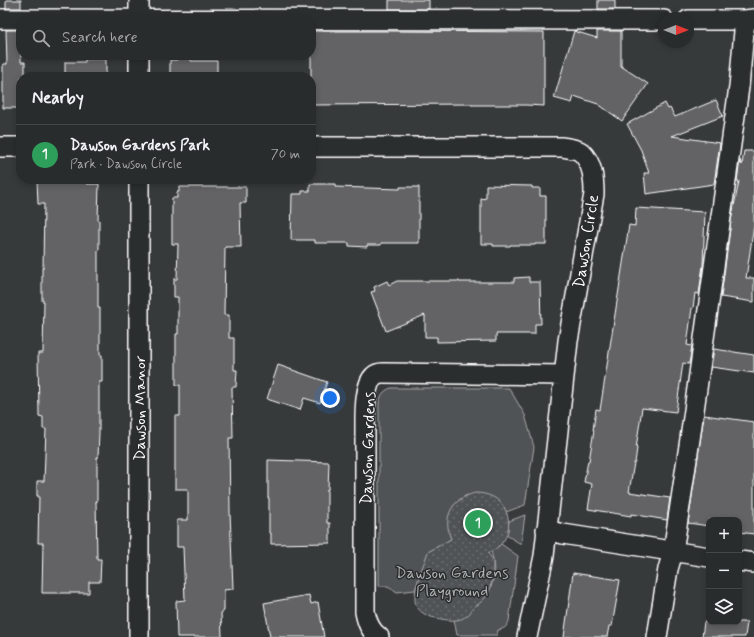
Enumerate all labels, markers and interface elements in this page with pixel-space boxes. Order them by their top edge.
north arrow [658,12,694,48]
search box [16,16,316,60]
icon: search [30,27,52,49]
text: Search here [62,28,138,48]
text: Nearby [32,87,84,109]
text: Dawson Gardens Park [70,136,210,156]
text: 1 [42,146,48,163]
text: 70 m [271,146,300,163]
text: Park · Dawson Circle [70,156,182,173]
street label: Dawson Circle [569,193,604,289]
street label: Dawson Manor [130,355,151,461]
your location [320,388,340,408]
street label: Dawson Gardens [356,391,381,505]
pin: 1 [465,508,491,538]
map controls [706,517,742,625]
button: + [706,517,742,553]
button: − [706,553,742,589]
park label: Dawson Gardens Playground [395,563,509,602]
button: layers [706,589,742,625]

